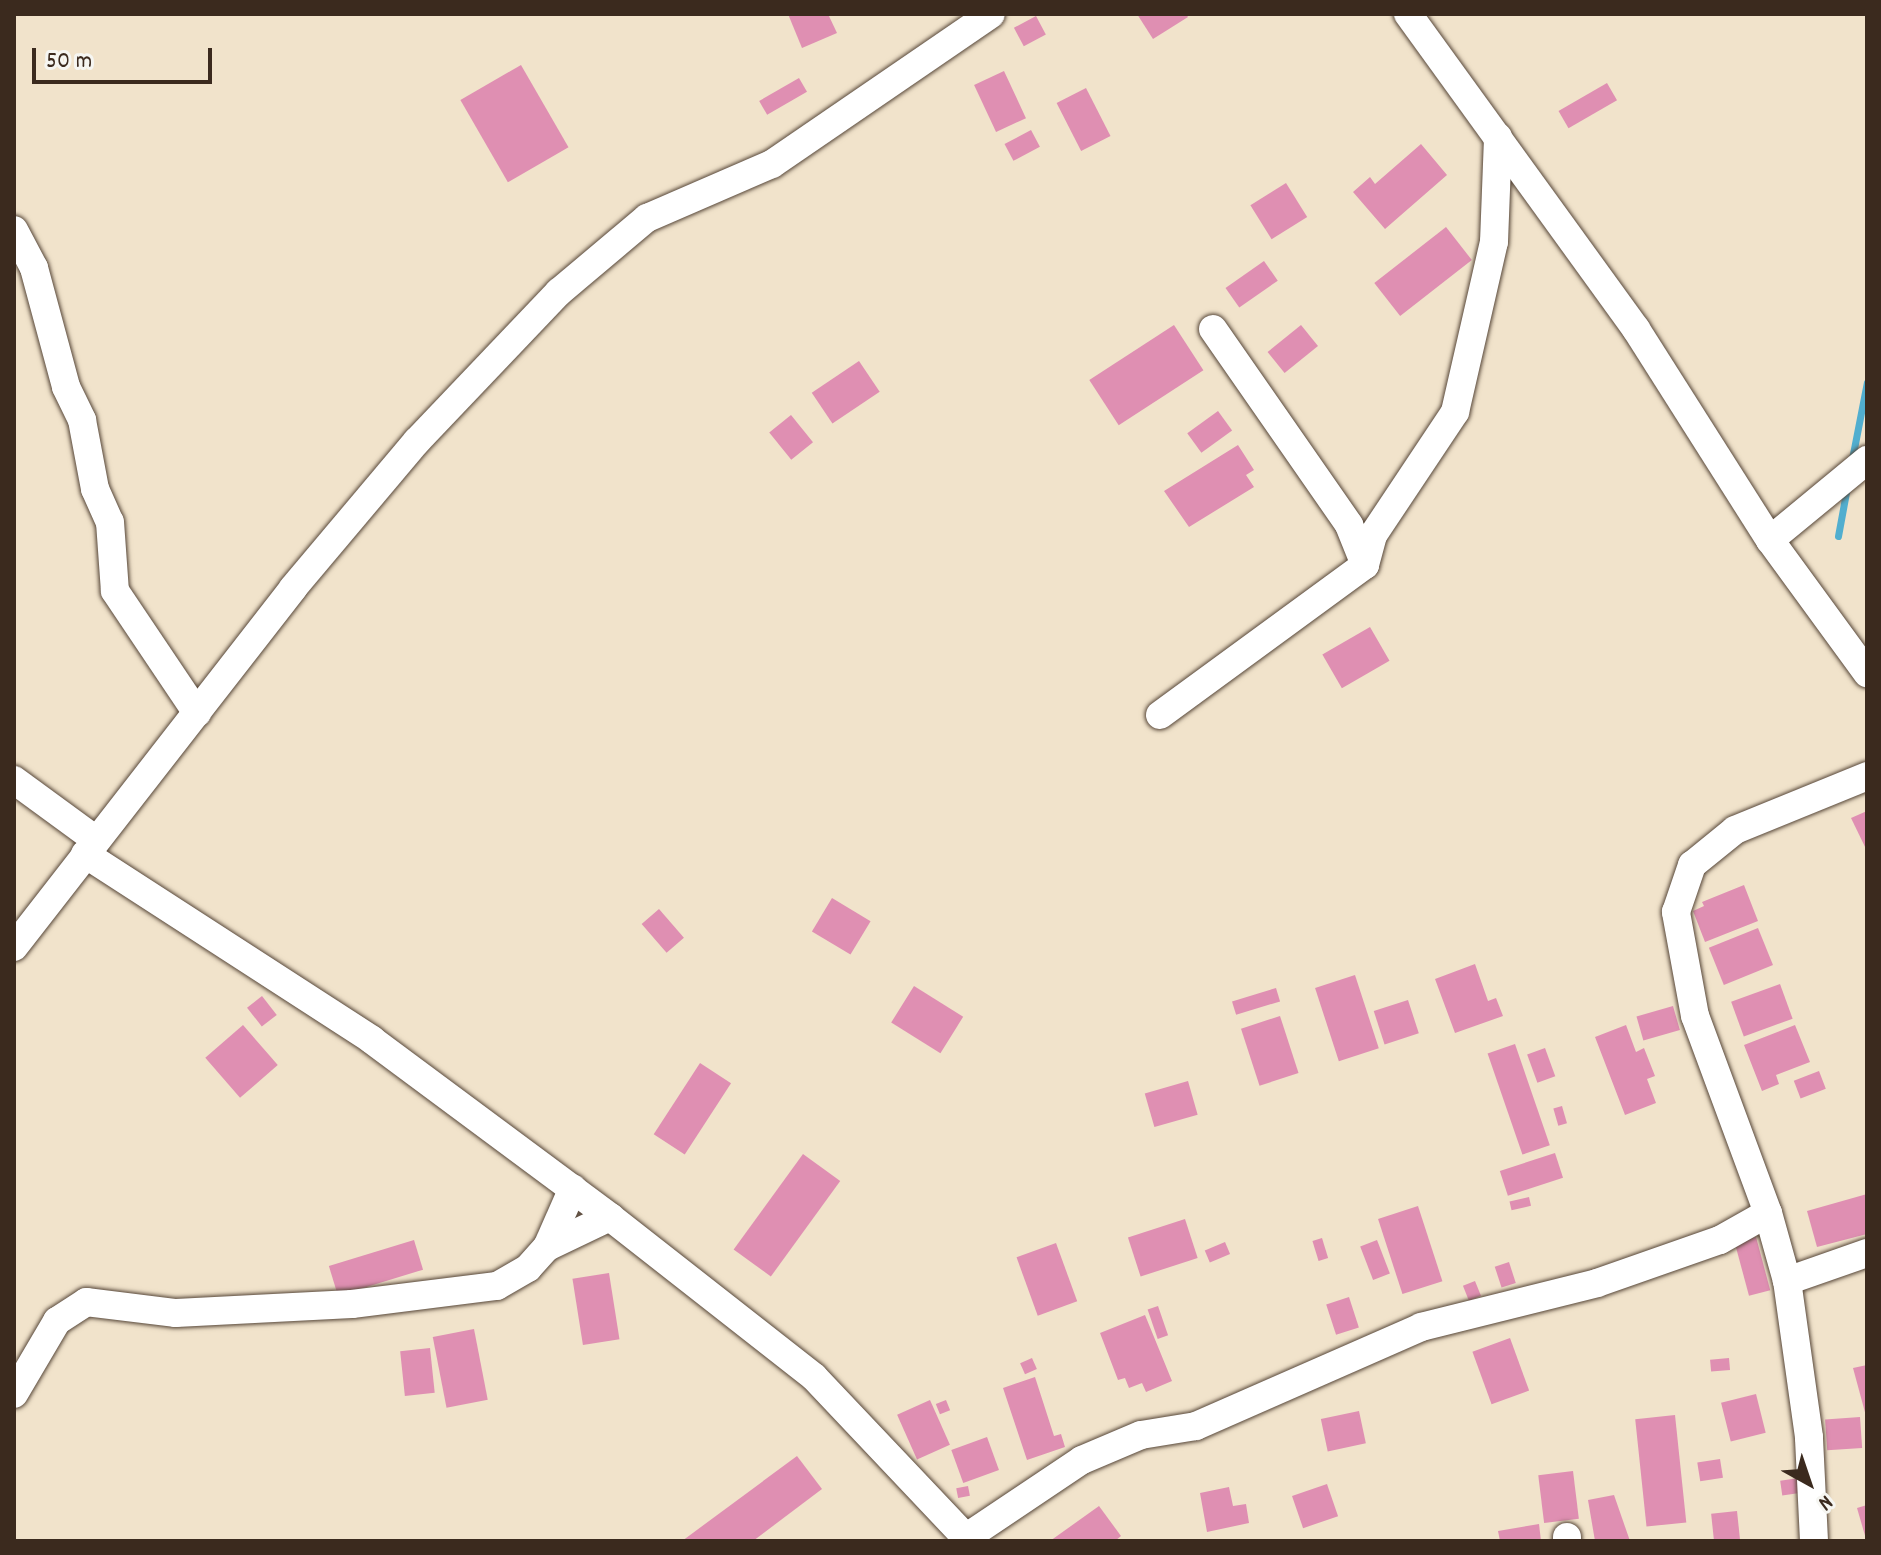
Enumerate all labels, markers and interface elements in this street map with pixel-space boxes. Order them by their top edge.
scale bar [36,32,216,82]
text: 50 m [46,45,92,79]
north arrow [1769,1443,1849,1523]
text: N [1811,1486,1839,1517]

